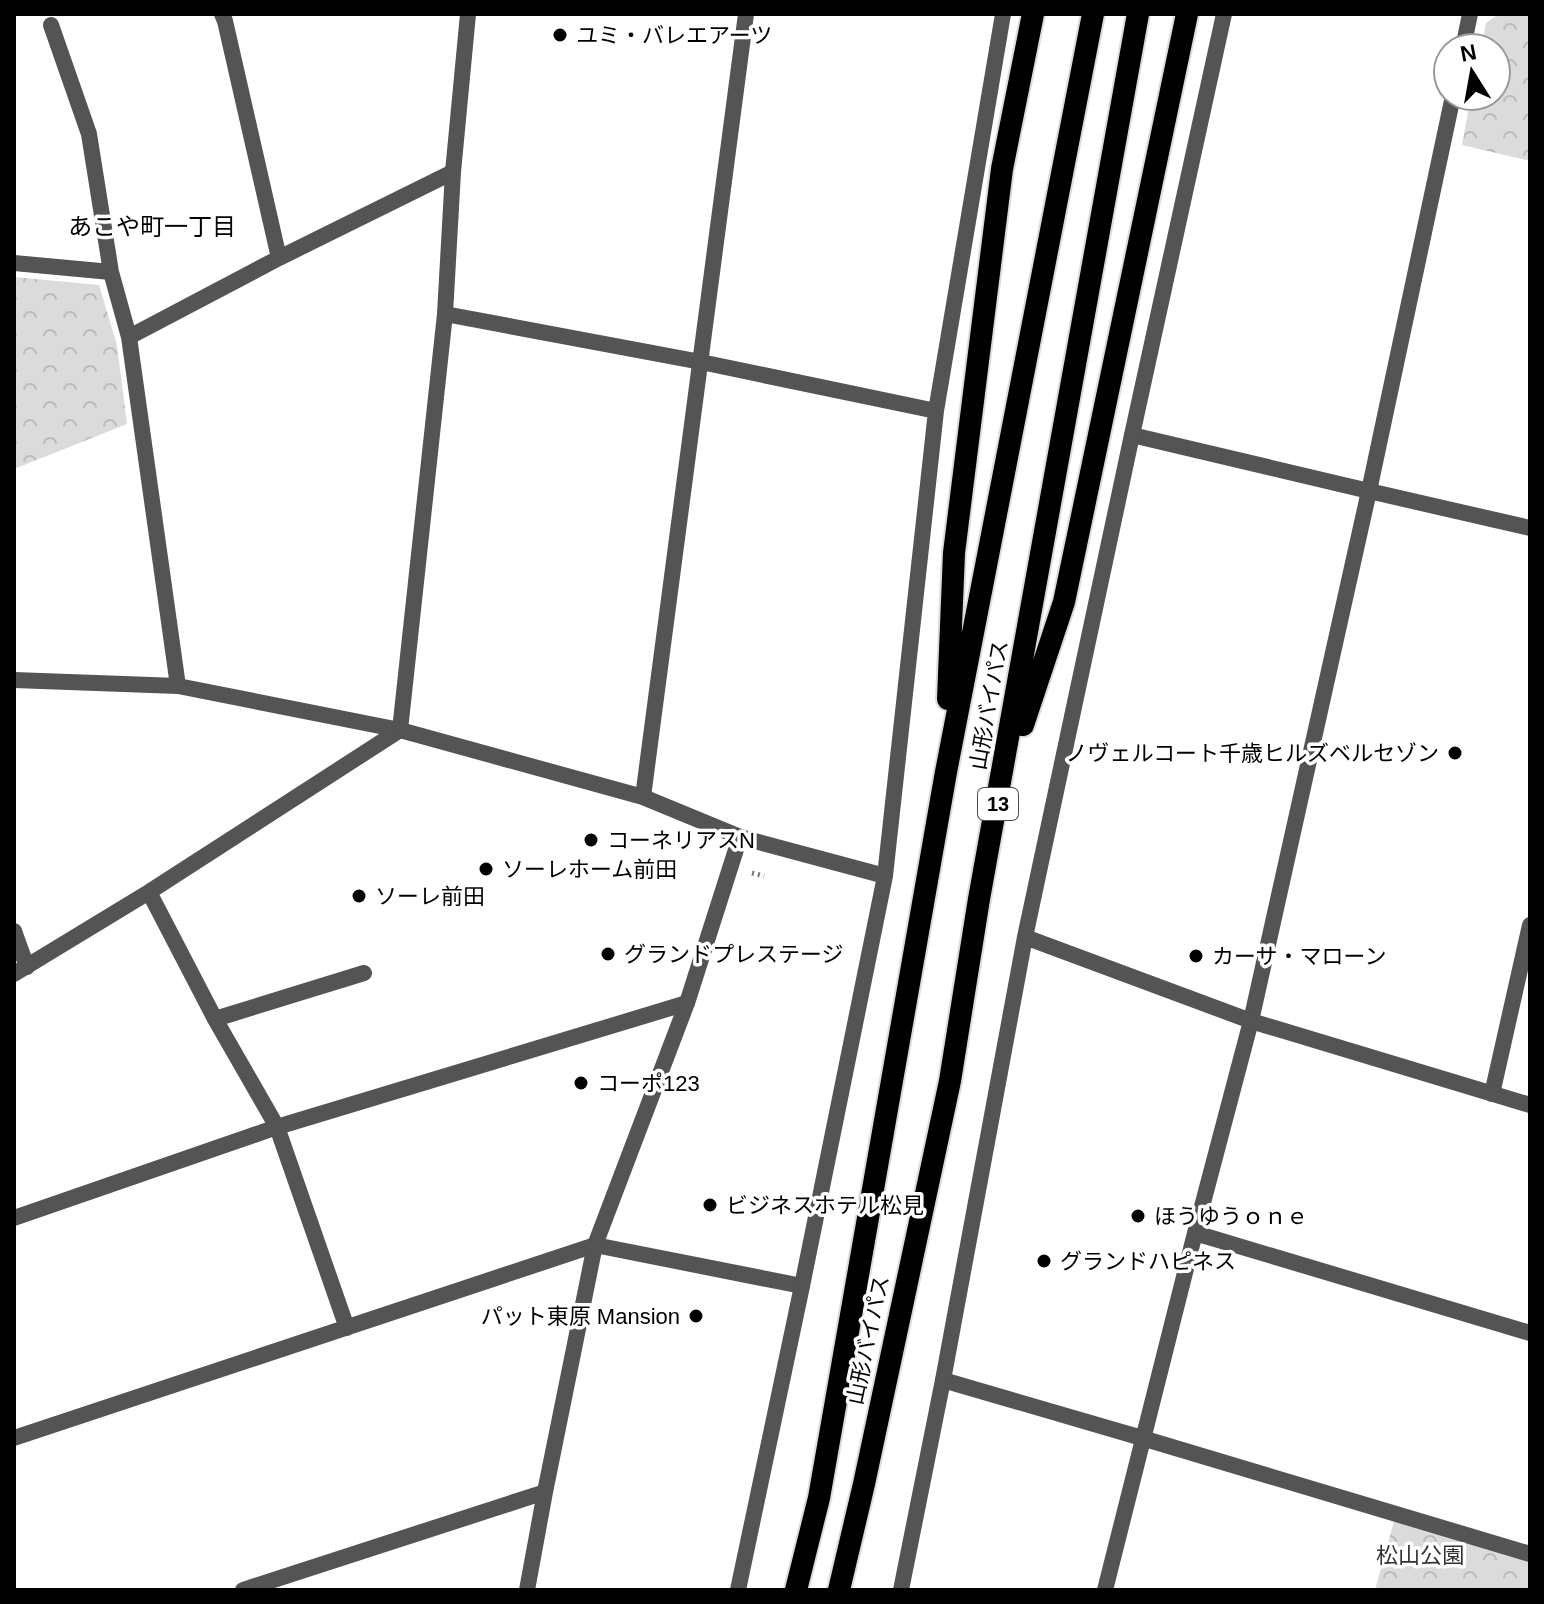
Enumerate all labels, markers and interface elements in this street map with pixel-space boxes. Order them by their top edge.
place label: ユミ・バレエアーツ [576,23,772,48]
marker: ユミ・バレエアーツ [551,26,569,44]
north arrow [1432,32,1512,112]
text: N [1458,39,1478,67]
district label: あこや町一丁目 [68,213,236,240]
street label: 山形バイパス [965,638,1013,772]
place label: ノヴェルコート千歳ヒルズベルセゾン [1065,741,1439,766]
marker: ノヴェルコート千歳ヒルズベルセゾン [1446,744,1464,762]
road number: 13 [978,788,1018,820]
place label: コーネリアスN [607,828,755,853]
marker: コーネリアスN [582,831,600,849]
place label: ソーレホーム前田 [502,857,677,882]
marker: ソーレホーム前田 [477,860,495,878]
place label: ソーレ前田 [375,884,485,909]
marker: ソーレ前田 [350,887,368,905]
place label: グランドプレステージ [624,942,844,967]
place label: カーサ・マローン [1212,944,1386,969]
marker: グランドプレステージ [599,945,617,963]
marker: カーサ・マローン [1187,947,1205,965]
place label: コーポ123 [597,1071,700,1096]
marker: コーポ123 [572,1074,590,1092]
place label: ビジネスホテル松見 [726,1193,924,1218]
marker: ビジネスホテル松見 [701,1196,719,1214]
place label: ほうゆうｏｎｅ [1154,1204,1308,1229]
marker: ほうゆうｏｎｅ [1129,1207,1147,1225]
place label: グランドハピネス [1060,1249,1236,1274]
marker: グランドハピネス [1035,1252,1053,1270]
street label: 山形バイパス [842,1273,894,1407]
place label: パット東原 Mansion [481,1304,680,1329]
marker: パット東原 Mansion [687,1307,705,1325]
park label: 松山公園 [1376,1543,1464,1568]

